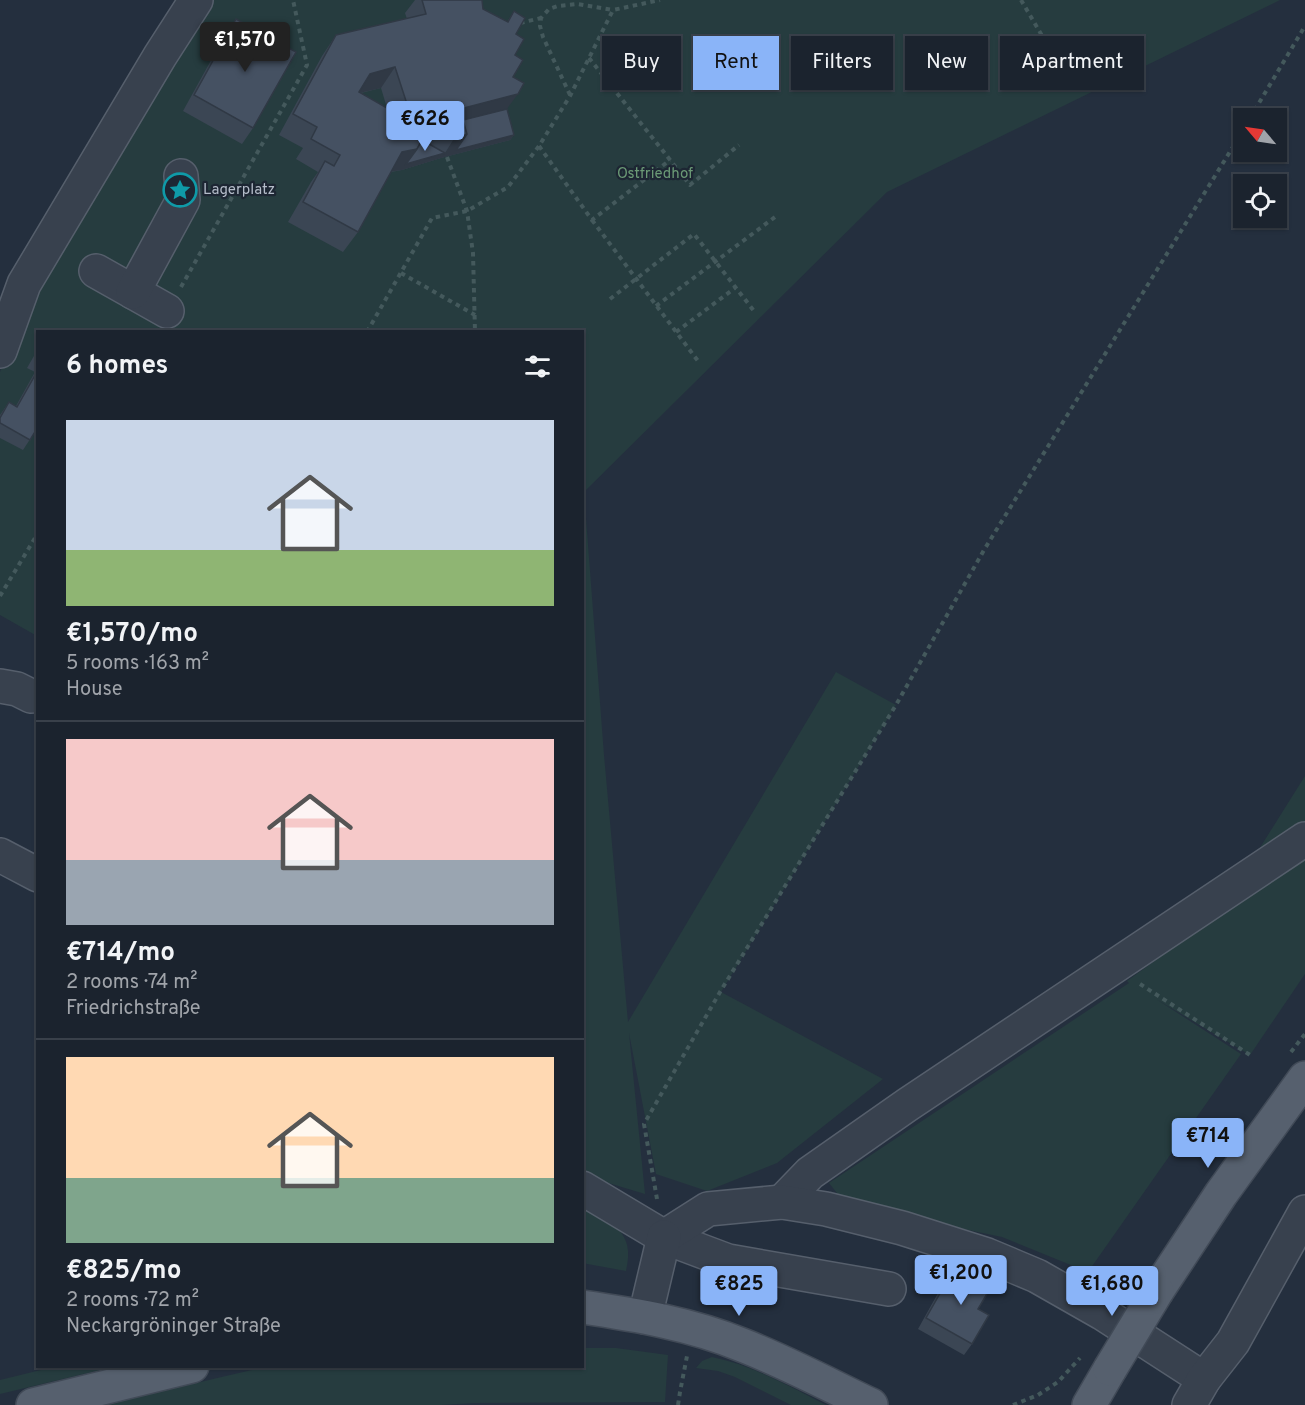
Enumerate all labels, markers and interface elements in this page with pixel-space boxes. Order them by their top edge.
pin: €1,570 [196,22,294,73]
text: €1,570 [214,28,276,54]
chip: Buy [602,36,681,90]
chip: Rent [693,36,779,90]
chip: Filters [791,36,893,90]
chip: New [905,36,988,90]
chip: Apartment [1000,36,1144,90]
pin: €626 [389,101,461,152]
text: €626 [400,107,450,133]
north arrow [1233,108,1287,162]
map controls [1233,108,1287,228]
park label: Ostfriedhof [617,165,693,184]
place icon: Lagerplatz [162,172,198,208]
button: locate [1233,174,1287,228]
place label: Lagerplatz [203,181,275,200]
text: 6 homes [66,350,168,383]
icon: filters [521,350,554,383]
icon: home [256,459,364,567]
text: €1,570/mo [66,618,198,651]
text: 5 rooms · 163 m² [66,651,209,677]
text: House [66,677,122,703]
icon: home [256,778,364,886]
text: €714/mo [66,937,175,970]
text: 2 rooms · 74 m² [66,970,197,996]
text: Friedrichstraße [66,996,201,1022]
icon: home [256,1096,364,1204]
pin: €714 [1172,1118,1244,1169]
text: €714 [1186,1124,1230,1150]
text: €825/mo [66,1255,181,1288]
pin: €1,200 [912,1255,1010,1306]
text: €1,200 [929,1261,993,1287]
pin: €825 [703,1266,775,1317]
pin: €1,680 [1063,1266,1161,1317]
text: €825 [714,1272,764,1298]
text: €1,680 [1080,1272,1144,1298]
text: 2 rooms · 72 m² [66,1288,199,1314]
text: Neckargröninger Straße [66,1314,281,1340]

